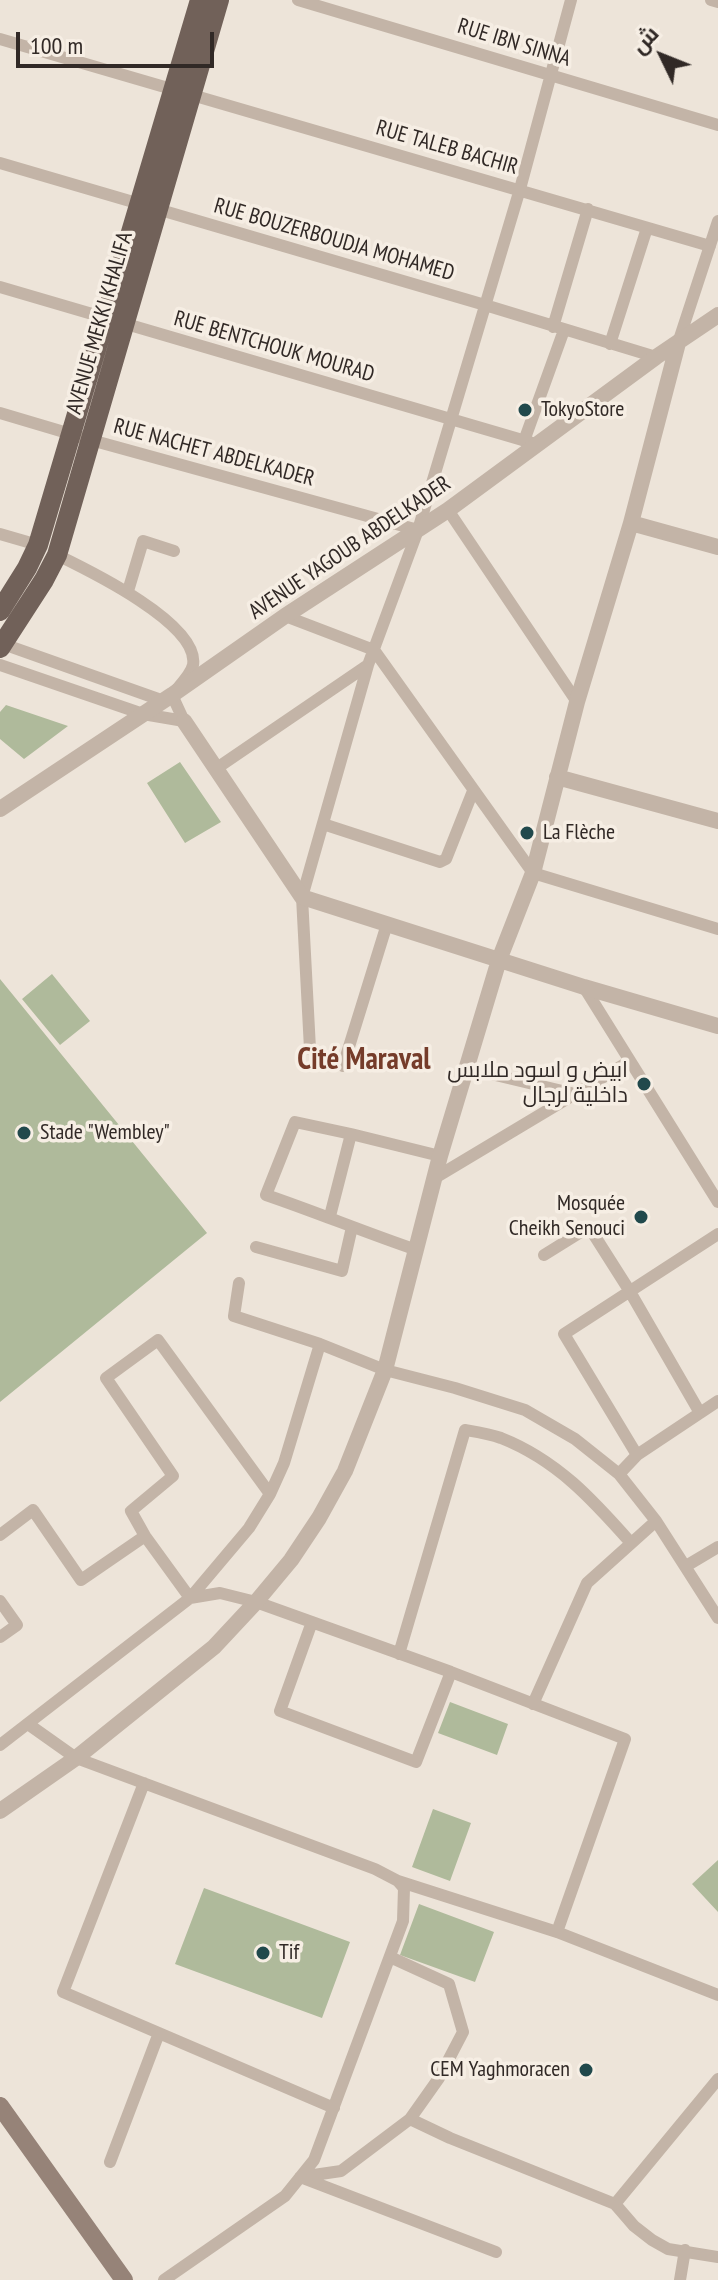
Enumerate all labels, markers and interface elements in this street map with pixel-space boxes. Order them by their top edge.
street label: RUE IBN SINNA [454,13,574,73]
scale bar [20,16,218,66]
north arrow [622,16,702,96]
text: ش [625,20,664,60]
text: 100 m [30,30,83,61]
street label: RUE TALEB BACHIR [373,115,521,181]
street label: RUE BOUZERBOUDJA MOHAMED [211,193,457,287]
street label: AVENUE MEKKI KHALIFA [61,229,139,417]
street label: RUE BENTCHOUK MOURAD [171,306,377,388]
place label: TokyoStore [541,397,624,423]
marker: TokyoStore [516,401,534,419]
street label: RUE NACHET ABDELKADER [111,413,317,493]
street label: AVENUE YAGOUB ABDELKADER [244,471,456,625]
place label: La Flèche [543,820,615,846]
marker: La Flèche [518,824,536,842]
district label: Cité Maraval [297,1042,431,1078]
place label: ابيض و اسود ملابس داخلية لرجال [447,1058,628,1110]
marker: ابيض و اسود ملابس داخلية لرجال [635,1075,653,1093]
place label: Stade "Wembley" [40,1120,170,1146]
marker: Stade "Wembley" [15,1124,33,1142]
place label: Mosquée Cheikh Senouci [509,1191,625,1242]
marker: Mosquée Cheikh Senouci [632,1208,650,1226]
place label: Tif [279,1940,299,1966]
marker: Tif [254,1944,272,1962]
place label: CEM Yaghmoracen [430,2057,570,2083]
marker: CEM Yaghmoracen [577,2061,595,2079]

